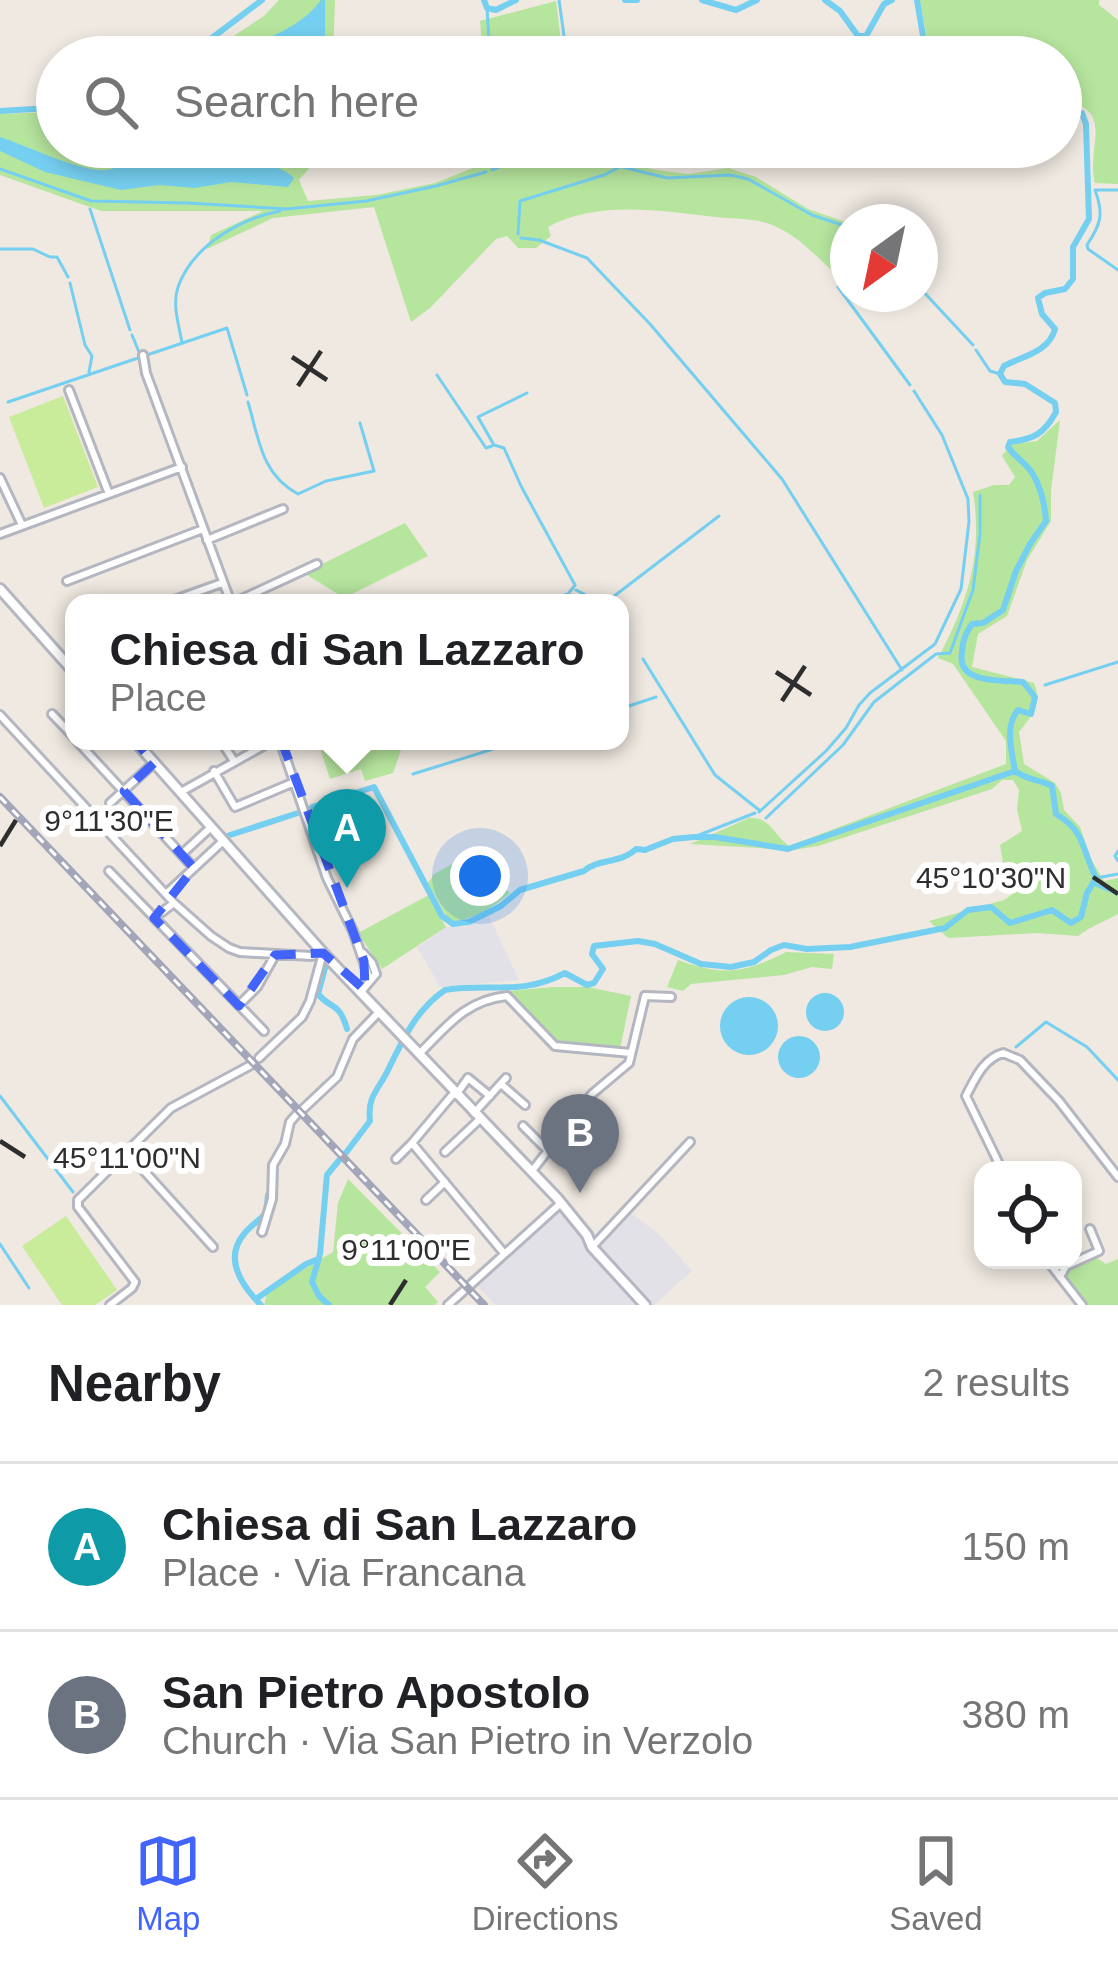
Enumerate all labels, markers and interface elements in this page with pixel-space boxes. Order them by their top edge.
search box [36,36,1082,168]
icon: search [78,69,144,135]
text: Search here [174,76,419,127]
north arrow [830,204,938,312]
popup [65,594,629,750]
text: Chiesa di San Lazzaro [109,624,585,675]
text: Place [109,676,207,719]
pin: A [308,789,386,888]
text: 9°11'30"E [44,804,174,837]
your location [450,846,510,906]
text: 45°10'30"N [916,861,1066,894]
pin: B [541,1094,619,1193]
text: 45°11'00"N [53,1141,201,1174]
map controls [974,1161,1082,1269]
button: locate [974,1161,1082,1269]
text: 9°11'00"E [341,1233,471,1266]
text: Nearby [48,1355,221,1412]
text: 2 results [923,1361,1070,1404]
text: Chiesa di San Lazzaro [162,1499,637,1550]
text: A [73,1525,101,1568]
text: 150 m [962,1525,1070,1568]
text: Place · Via Francana [162,1551,525,1594]
text: San Pietro Apostolo [162,1667,590,1718]
text: B [73,1693,101,1736]
text: 380 m [962,1693,1070,1736]
text: Church · Via San Pietro in Verzolo [162,1719,753,1762]
tab: Map [135,1828,201,1938]
tab: Directions [472,1828,619,1938]
tab: Saved [889,1828,983,1938]

